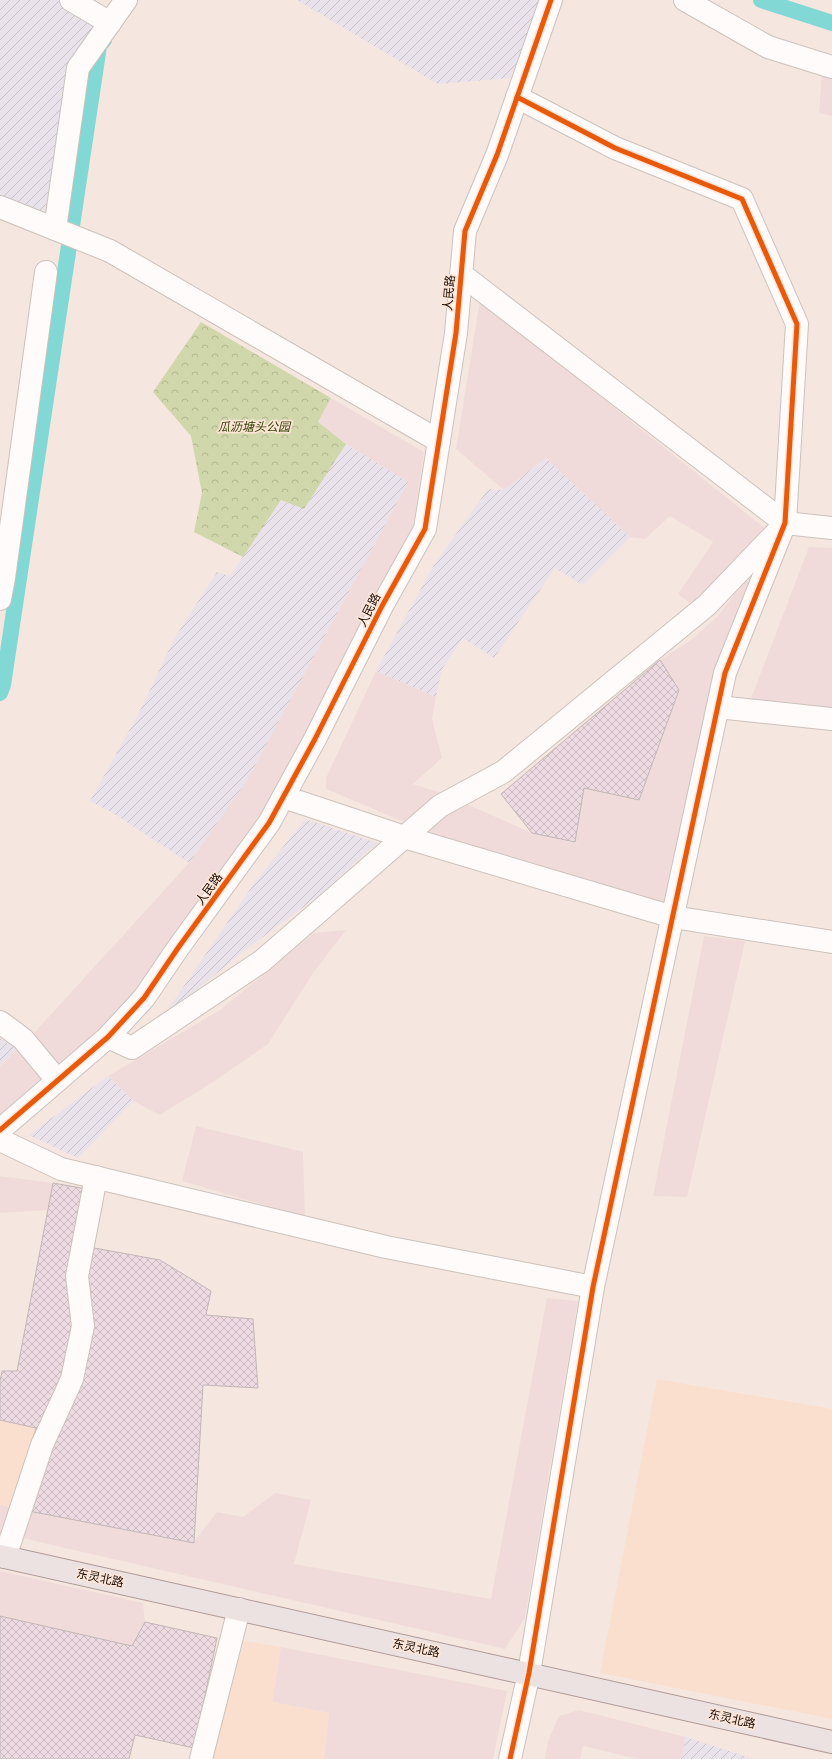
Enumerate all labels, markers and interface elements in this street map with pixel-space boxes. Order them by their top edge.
street label: 人民路 [438,274,458,312]
park label: 瓜沥塘头公园 [218,418,292,434]
street label: 人民路 [353,590,383,629]
street label: 人民路 [191,869,225,908]
street label: 东灵北路 [75,1564,125,1590]
street label: 东灵北路 [391,1634,441,1660]
street label: 东灵北路 [707,1705,757,1731]

